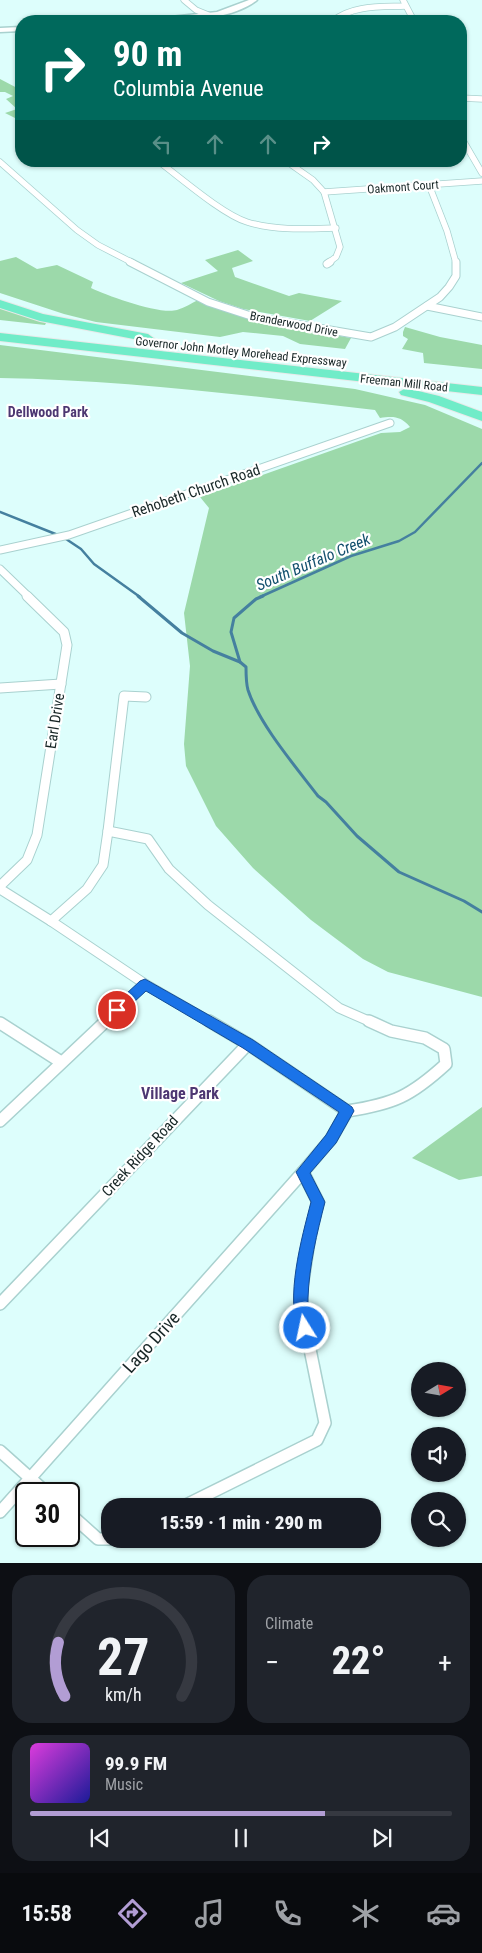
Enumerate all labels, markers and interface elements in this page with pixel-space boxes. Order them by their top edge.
text: 90 m [113,34,182,75]
icon: right [30,35,95,100]
text: Columbia Avenue [113,76,264,101]
icon: left [148,130,176,158]
icon: ahead [201,130,229,158]
icon: ahead [254,130,282,158]
icon: right [307,130,335,158]
street label: Oakmont Court [367,177,440,196]
street label: Branderwood Drive [249,309,340,339]
street label: Governor John Motley Morehead Expressway [135,334,347,370]
street label: Freeman Mill Road [360,371,449,395]
district label: Dellwood Park [8,404,89,420]
street label: Rehobeth Church Road [129,461,263,521]
water label: South Buffalo Creek [253,529,374,595]
street label: Earl Drive [42,692,68,750]
pin [96,989,138,1031]
icon: arrive [103,996,131,1024]
district label: Village Park [141,1084,219,1103]
street label: Creek Ridge Road [98,1112,182,1200]
position arrow [278,1301,330,1353]
street label: Lago Drive [118,1307,184,1377]
north arrow [411,1362,466,1418]
map controls [411,1362,466,1547]
button: sound [411,1427,466,1482]
speed limit sign: 30 [15,1482,80,1547]
button: search [411,1492,466,1547]
text: 15:59 · 1 min · 290 m [160,1511,322,1534]
text: Climate [265,1614,313,1633]
text: 27 [97,1627,150,1688]
text: 22° [332,1639,385,1683]
text: − [265,1646,279,1679]
text: + [438,1646,452,1679]
text: km/h [105,1684,142,1705]
text: 99.9 FM [105,1752,167,1775]
text: Music [105,1775,143,1794]
icon: previous [86,1824,114,1852]
icon: pause [227,1824,255,1852]
icon: next [368,1824,396,1852]
icon: directions [115,1896,150,1931]
icon: music [192,1896,227,1931]
icon: phone [270,1896,305,1931]
icon: climate [348,1896,383,1931]
icon: car [426,1896,461,1931]
text: 15:58 [21,1901,72,1926]

